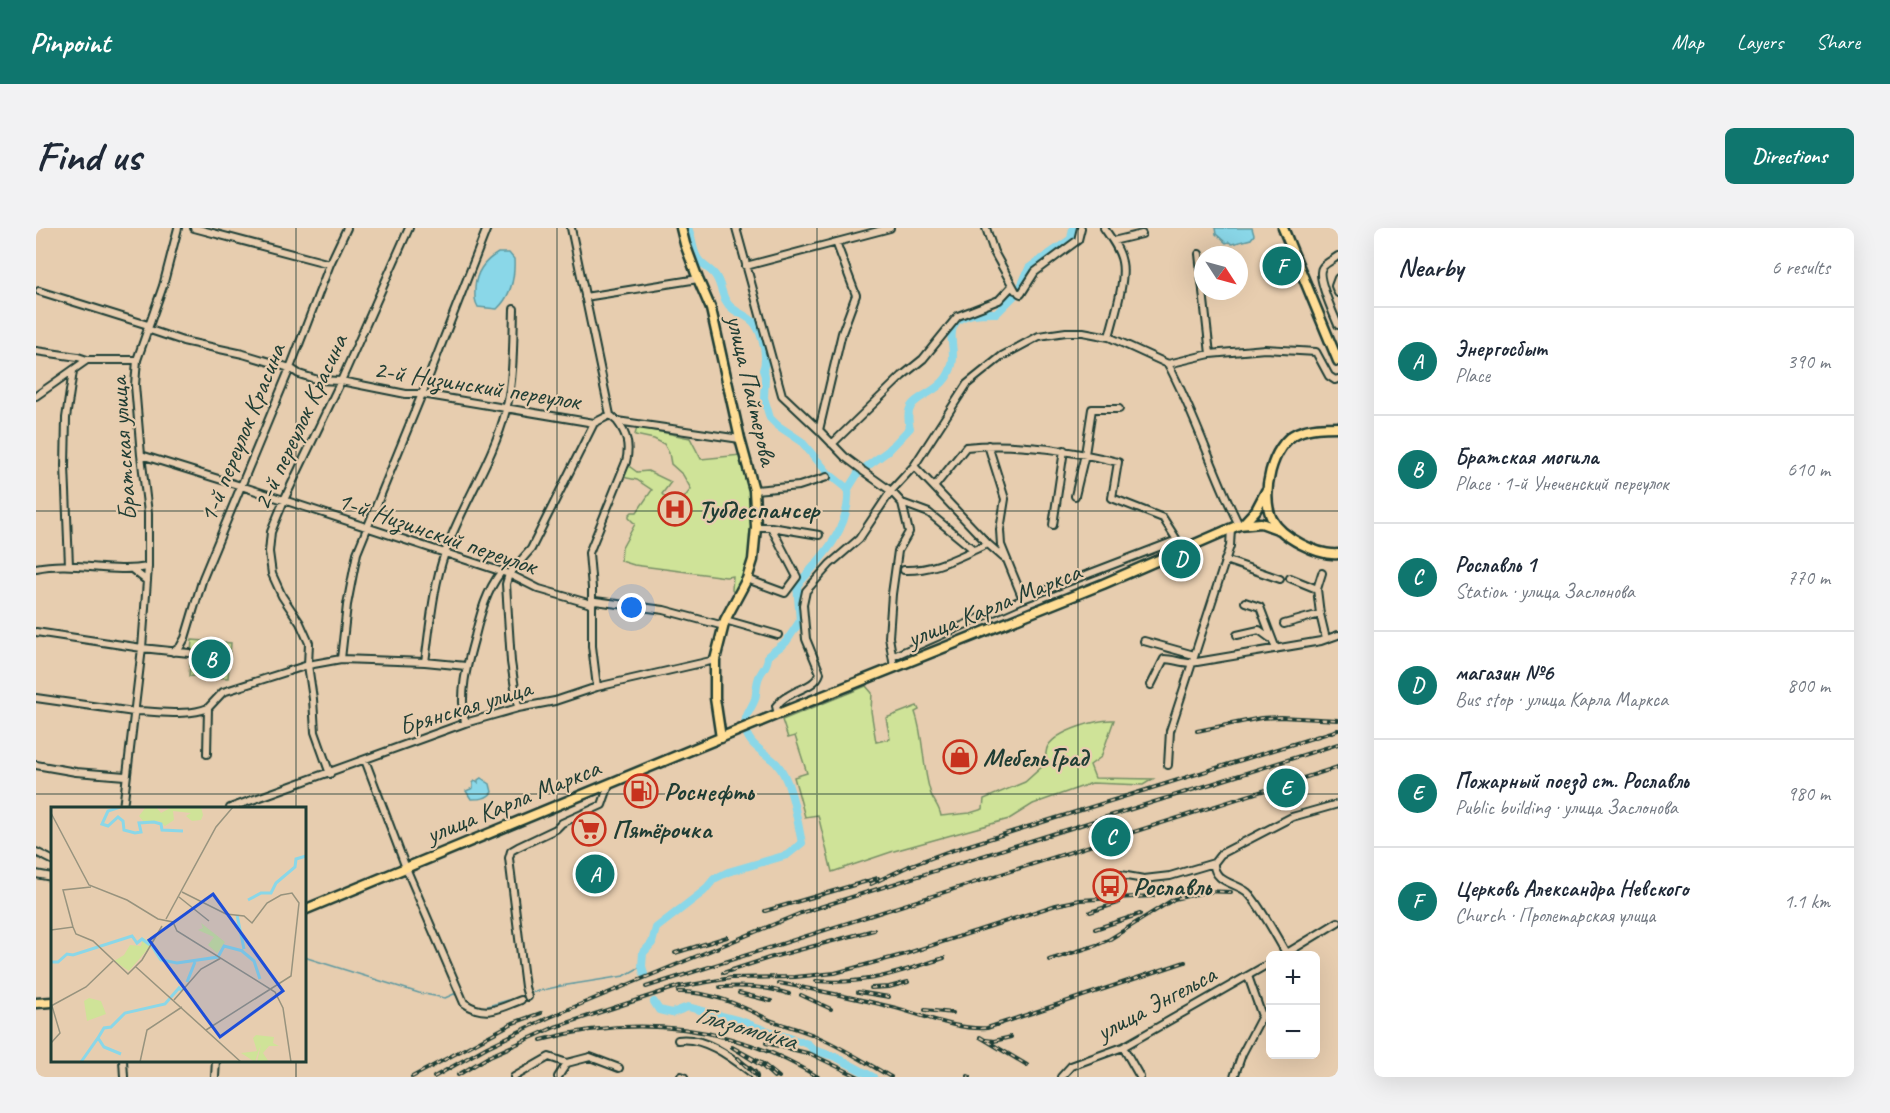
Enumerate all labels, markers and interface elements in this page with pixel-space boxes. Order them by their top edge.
text: Pinpoint [30,25,110,60]
text: Map [1671,29,1704,55]
text: Layers [1737,29,1783,55]
text: Share [1816,29,1860,55]
button: Directions [1725,128,1854,184]
text: Find us [36,130,141,183]
pin: F [1262,243,1302,288]
north arrow [1194,246,1248,300]
text: Nearby [1398,251,1463,284]
text: 6 results [1771,255,1830,280]
street label: улица Пайтерова [718,310,786,471]
street label: 2-й переулок Красина [245,327,356,515]
text: Энергосбыт [1455,335,1547,363]
street label: 1-й переулок Красина [191,337,293,527]
text: A [1412,349,1423,374]
text: 390 m [1787,349,1830,374]
street label: 2-й Низинский переулок [371,352,585,419]
text: Place [1455,363,1490,388]
street label: Братская улица [101,374,144,522]
text: Братская могила [1455,443,1598,471]
text: B [1412,457,1423,482]
text: 610 m [1787,457,1830,482]
text: Place · 1-й Унеченский переулок [1455,471,1668,496]
street label: 1-й Низинский переулок [333,483,543,584]
hospital icon: Тубдеспансер [657,491,693,527]
place label: Тубдеспансер [698,493,821,526]
pin: D [1162,536,1200,582]
text: Рославль 1 [1455,551,1536,579]
street label: улица Карла Маркса [900,555,1087,656]
text: C [1413,565,1422,590]
text: 770 m [1787,565,1830,590]
text: Station · улица Заслонова [1455,579,1635,604]
your location [617,593,646,622]
pin: B [192,636,231,682]
text: магазин №6 [1455,659,1553,687]
street label: Брянская улица [395,671,537,743]
text: D [1412,673,1423,698]
text: 800 m [1787,673,1830,698]
text: Bus stop · улица Карла Маркса [1455,687,1668,712]
shop icon: МебельГрад [942,739,978,775]
place label: МебельГрад [983,741,1091,774]
street label: улица Карла Маркса [419,751,606,852]
pin: E [1266,766,1306,810]
text: Пожарный поезд ст. Рославль [1455,767,1689,795]
fuel station icon: Роснефть [623,773,659,809]
place label: Роснефть [664,775,756,808]
text: E [1412,781,1423,806]
text: 980 m [1787,781,1830,806]
text: Public building · улица Заслонова [1455,795,1678,820]
inset map [51,807,306,1062]
supermarket icon: Пятёрочка [571,811,607,847]
place label: Пятёрочка [612,813,713,846]
pin: C [1092,814,1130,860]
pin: A [576,852,614,896]
bus stop icon: Рославль [1092,868,1128,904]
place label: Рославль [1133,870,1213,903]
text: Церковь Александра Невского [1455,875,1688,903]
text: F [1413,889,1422,914]
text: 1.1 km [1784,889,1830,914]
text: Church · Пролетарская улица [1455,903,1655,928]
map controls [1266,951,1320,1059]
button: + [1266,951,1320,1005]
street label: улица Энгельса [1089,957,1223,1049]
water label: Глазомойка [692,996,802,1058]
button: − [1266,1005,1320,1059]

